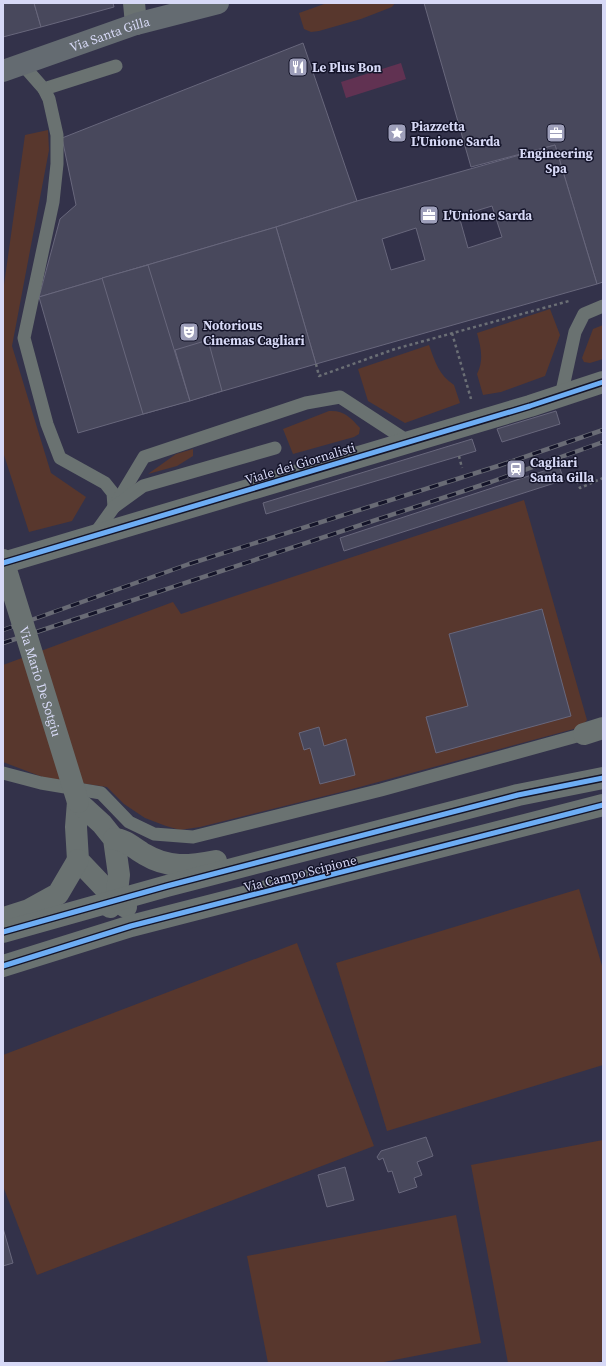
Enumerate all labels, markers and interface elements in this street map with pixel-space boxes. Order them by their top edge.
street label: Via Santa Gilla [67,13,152,56]
restaurant icon: Le Plus Bon [287,56,309,78]
place label: Le Plus Bon [312,59,382,76]
place label: Piazzetta L'Unione Sarda [411,118,500,150]
place icon: Piazzetta L'Unione Sarda [386,122,408,144]
office icon: Engineering Spa [545,122,567,144]
place label: Engineering Spa [519,145,593,177]
office icon: L'Unione Sarda [418,204,440,226]
place label: L'Unione Sarda [443,207,532,224]
place label: Notorious Cinemas Cagliari [203,317,305,349]
theatre icon: Notorious Cinemas Cagliari [178,321,200,343]
street label: Viale dei Giornalisti [243,439,358,488]
place label: Cagliari Santa Gilla [530,454,594,486]
station icon: Cagliari Santa Gilla [505,458,527,480]
street label: Via Mario De Sotgiu [15,624,65,739]
street label: Via Campo Scipione [242,851,359,896]

